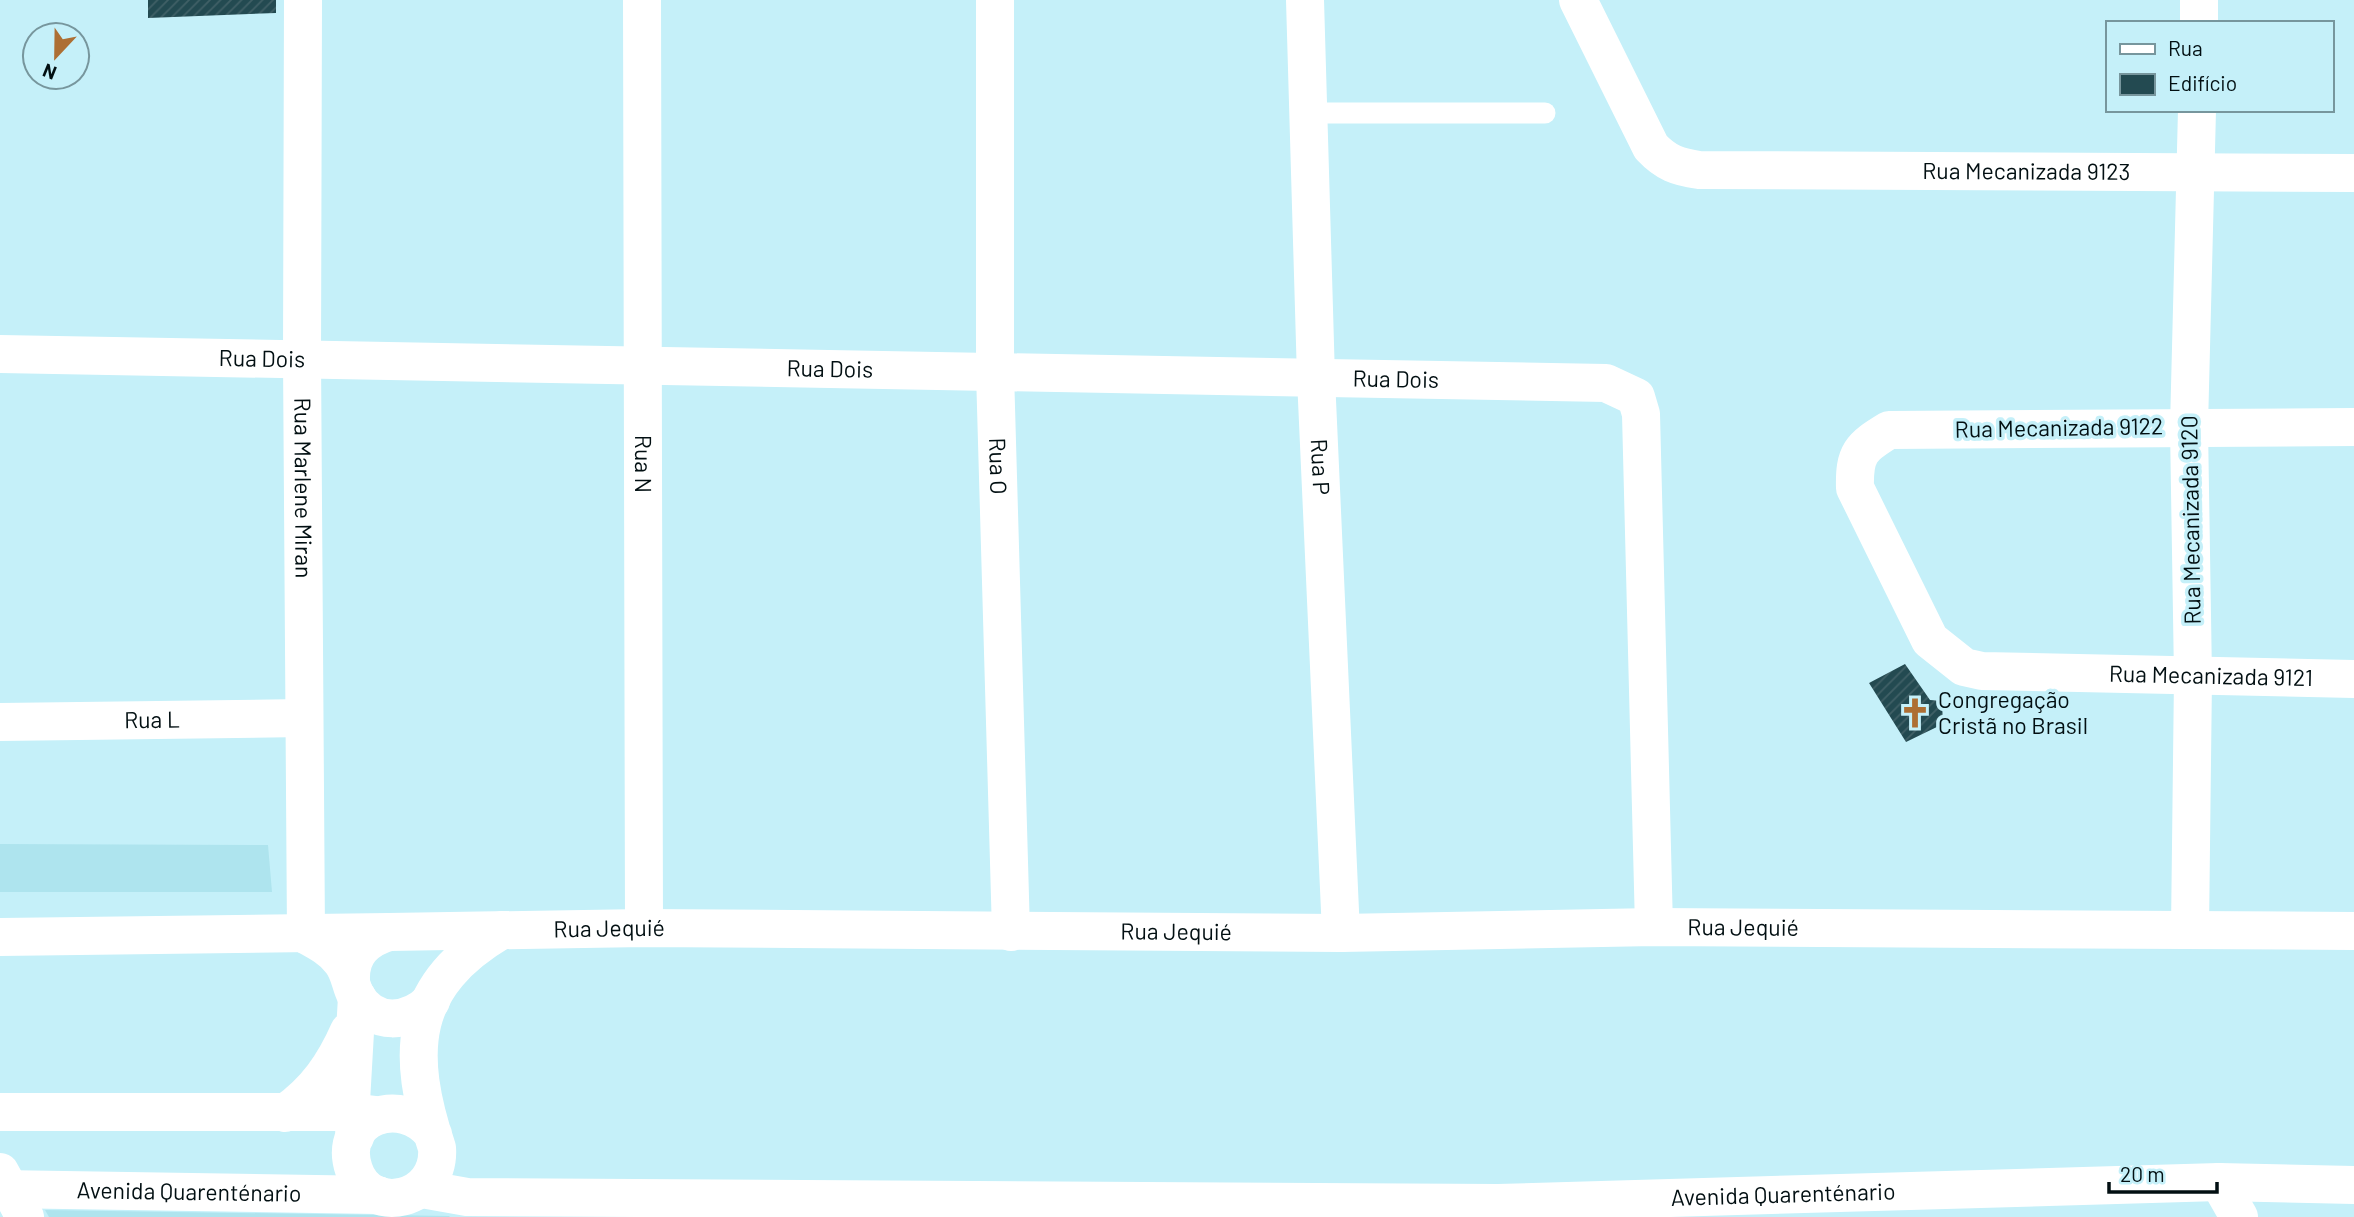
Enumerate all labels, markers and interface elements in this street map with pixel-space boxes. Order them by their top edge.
north arrow [21,21,91,91]
legend [2106,21,2333,112]
text: Rua [2168,35,2203,60]
text: N [39,59,60,85]
text: Edifício [2168,70,2237,95]
street label: Rua Mecanizada 9123 [1922,156,2130,185]
street label: Rua Dois [218,343,305,373]
street label: Rua Dois [786,353,873,383]
street label: Rua Dois [1352,363,1439,393]
street label: Rua Marlene Miran [289,397,319,579]
street label: Rua Mecanizada 9122 [1954,411,2164,443]
street label: Rua Mecanizada 9120 [2174,415,2206,625]
street label: Rua N [630,435,658,493]
street label: Rua O [984,437,1013,495]
street label: Rua P [1306,438,1336,496]
street label: Rua Mecanizada 9121 [2109,659,2313,691]
place label: Congregação Cristã no Brasil [1938,685,2088,739]
church icon: Congregação Cristã no Brasil [1898,696,1932,730]
street label: Rua L [124,705,180,733]
street label: Rua Jequié [1687,912,1799,941]
street label: Rua Jequié [553,913,665,942]
street label: Rua Jequié [1120,916,1232,945]
scale bar [2109,1150,2218,1194]
text: 20 m [2120,1161,2165,1186]
street label: Avenida Quarenténario [76,1175,302,1207]
street label: Avenida Quarenténario [1670,1176,1896,1211]

